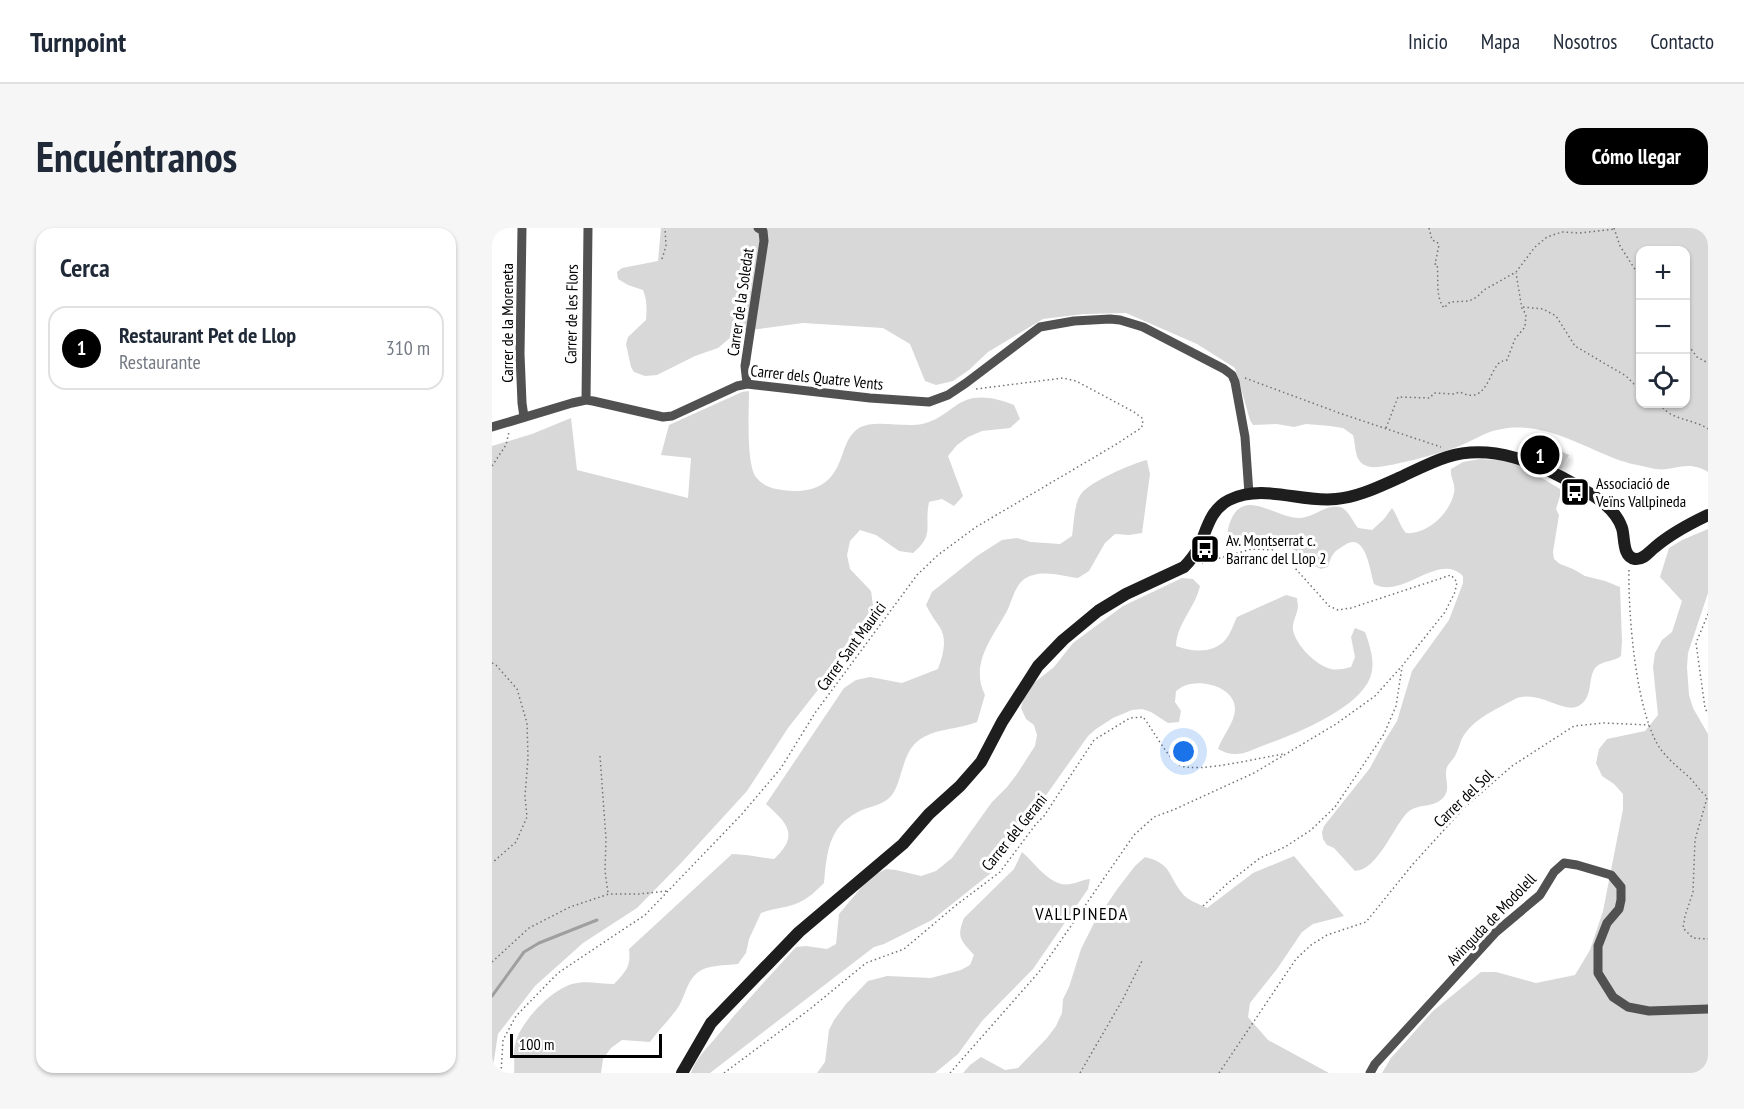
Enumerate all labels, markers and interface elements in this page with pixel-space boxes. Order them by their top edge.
text: Turnpoint [30,23,126,60]
text: Inicio [1408,28,1448,55]
text: Mapa [1481,28,1520,55]
text: Nosotros [1553,28,1617,55]
text: Contacto [1650,28,1714,55]
button: Cómo llegar [1565,128,1708,185]
text: Encuéntranos [36,129,237,184]
street label: Carrer de la Soledat [723,246,758,357]
map controls [1636,246,1690,408]
button: + [1636,246,1690,300]
text: Cerca [60,251,110,284]
street label: Carrer de la Moreneta [497,263,517,383]
street label: Carrer de les Flors [560,264,582,364]
button: − [1636,300,1690,354]
text: Restaurant Pet de Llop [119,321,296,349]
text: 1 [77,335,86,361]
text: 310 m [386,335,430,361]
text: Restaurante [119,349,201,375]
button: locate [1636,354,1690,408]
street label: Carrer dels Quatre Vents [750,360,884,394]
pin: 1 [1520,432,1560,478]
place label: Associació de Veïns Vallpineda [1595,473,1686,511]
bus stop icon: Associació de Veïns Vallpineda [1559,476,1591,508]
place label: Av. Montserrat c. Barranc del Llop 2 [1226,530,1326,568]
bus stop icon: Av. Montserrat c. Barranc del Llop 2 [1189,533,1221,565]
street label: Carrer Sant Maurici [812,598,890,694]
your location [1169,737,1198,766]
street label: Carrer del Sol [1429,765,1497,831]
street label: Carrer del Gerani [977,790,1051,874]
street label: Avinguda de Modolell [1442,869,1540,969]
district label: VALLPINEDA [1034,902,1129,925]
scale bar [510,1031,662,1058]
text: 100 m [519,1034,554,1054]

